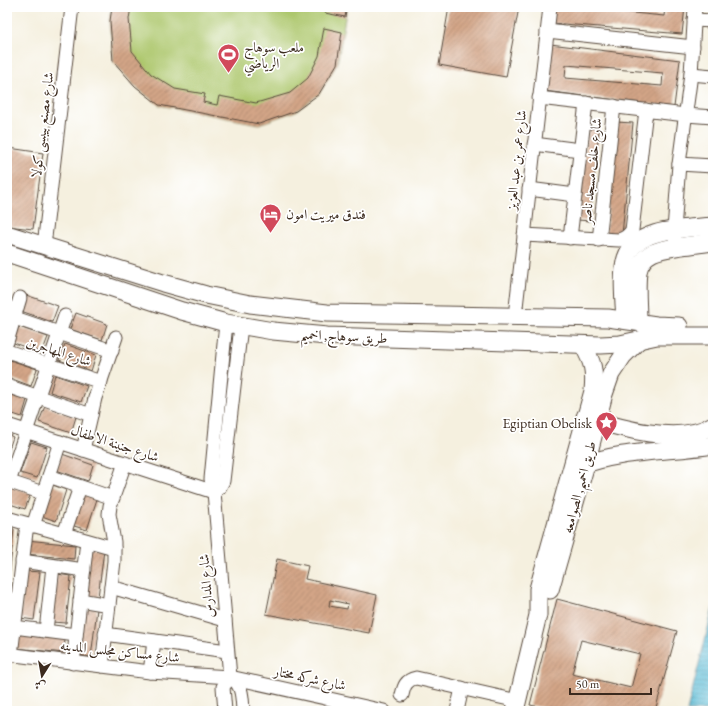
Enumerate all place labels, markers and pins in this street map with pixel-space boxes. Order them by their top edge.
place label: ملعب سوهاج الرياضي [244,38,304,77]
sports icon: ملعب سوهاج الرياضي [215,42,241,75]
hotel icon: فندق ميريت امون [258,201,284,234]
place label: فندق ميريت امون [286,205,366,223]
place icon: Egiptian Obelisk [594,410,620,443]
place label: Egiptian Obelisk [502,414,592,432]

